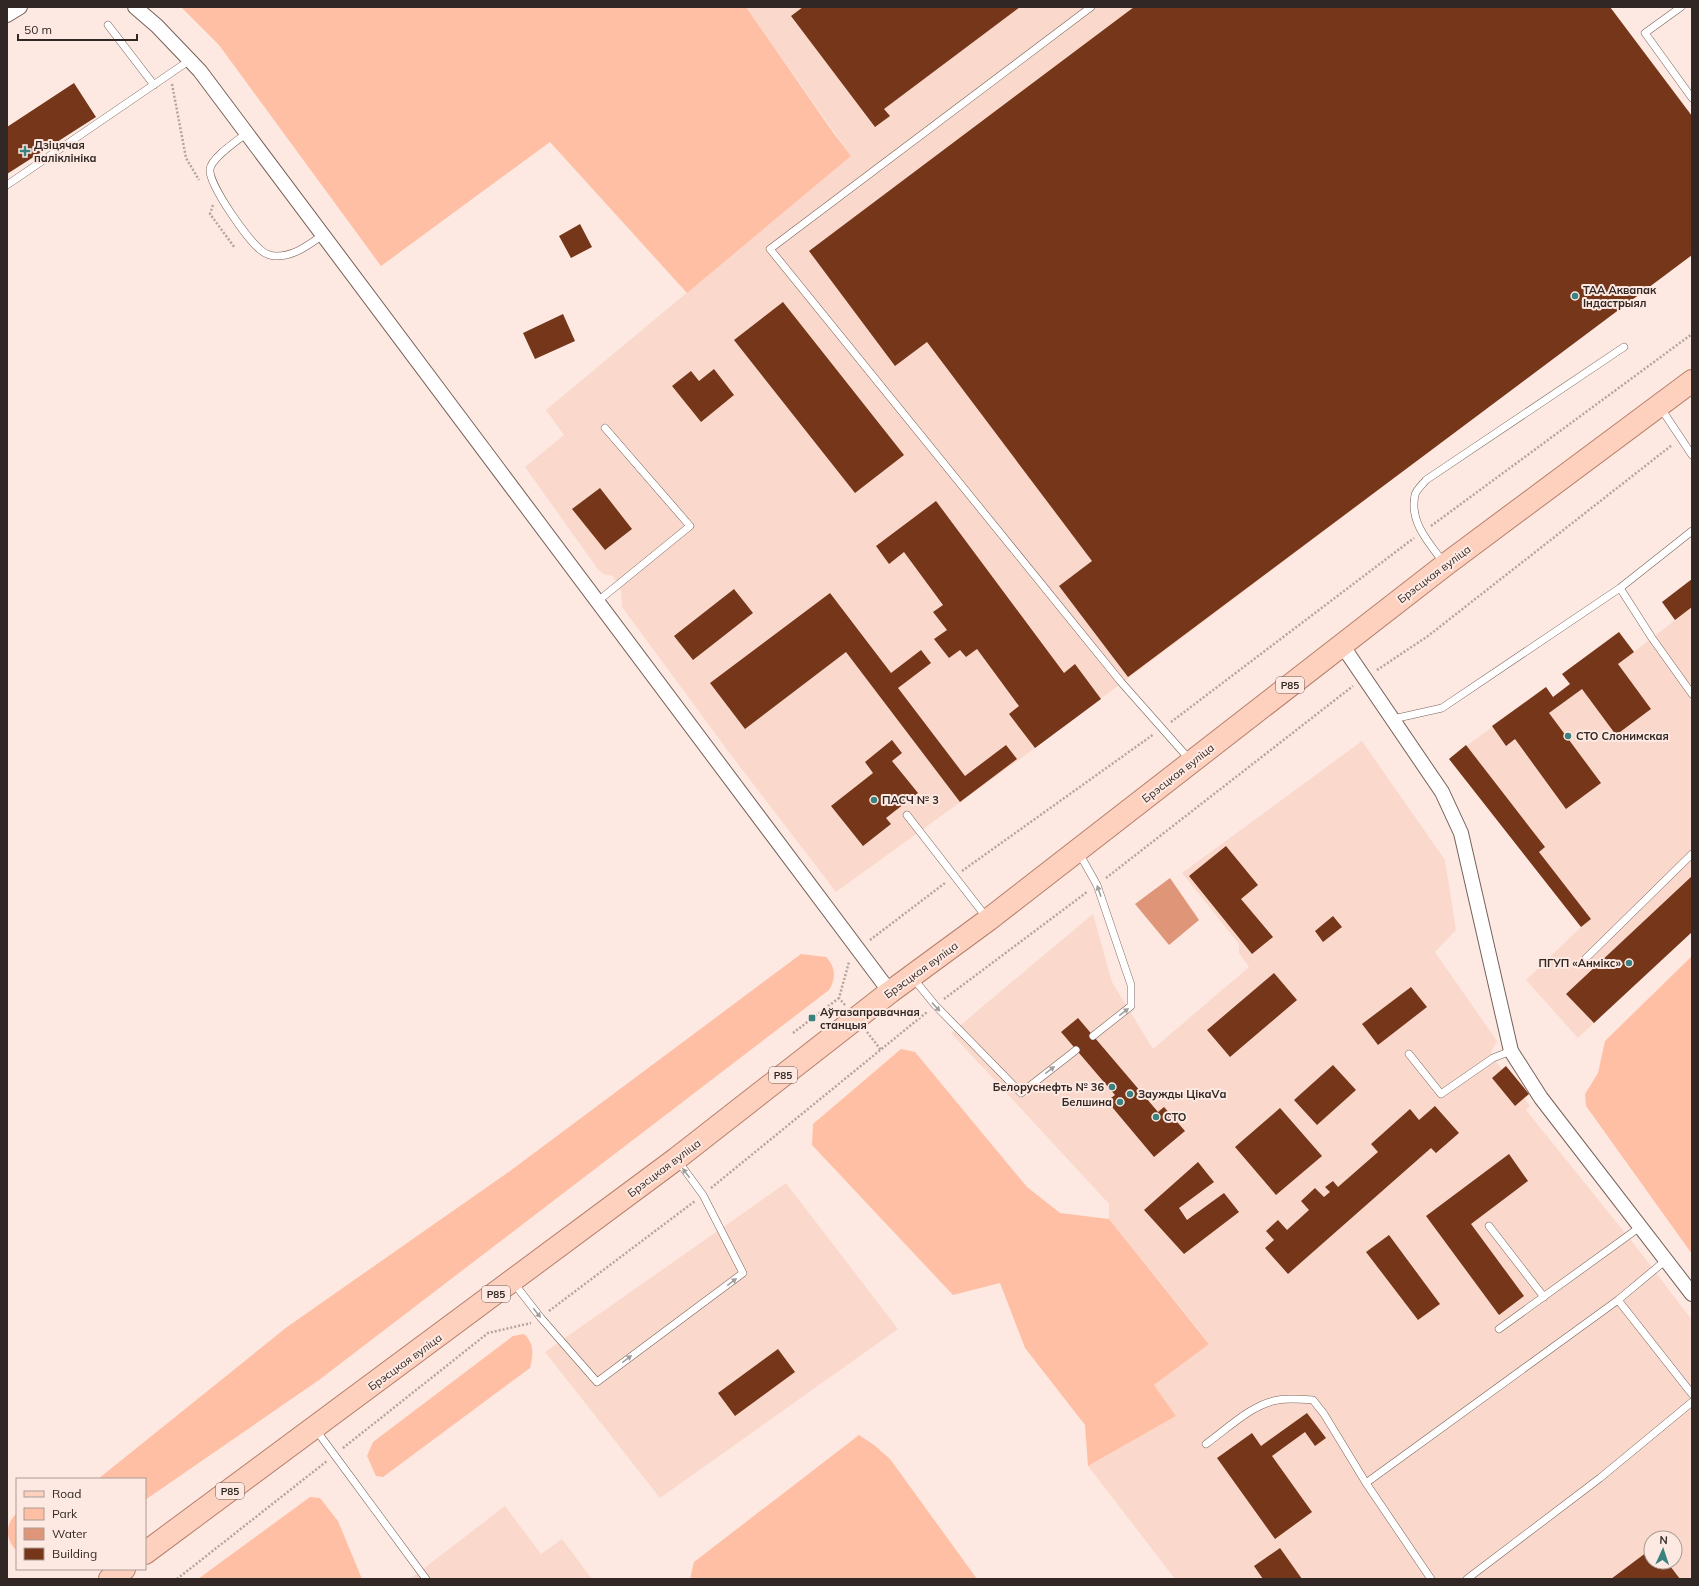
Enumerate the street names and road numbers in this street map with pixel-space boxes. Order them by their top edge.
street label: Брэсцкая вуліца [1395,542,1473,606]
road number: Р85 [1276,677,1304,693]
street label: Брэсцкая вуліца [1139,740,1217,806]
street label: Брэсцкая вуліца [881,938,961,1002]
road number: Р85 [769,1067,797,1083]
street label: Брэсцкая вуліца [625,1136,703,1200]
road number: Р85 [482,1286,510,1302]
street label: Брэсцкая вуліца [365,1330,445,1394]
road number: Р85 [216,1483,244,1499]

